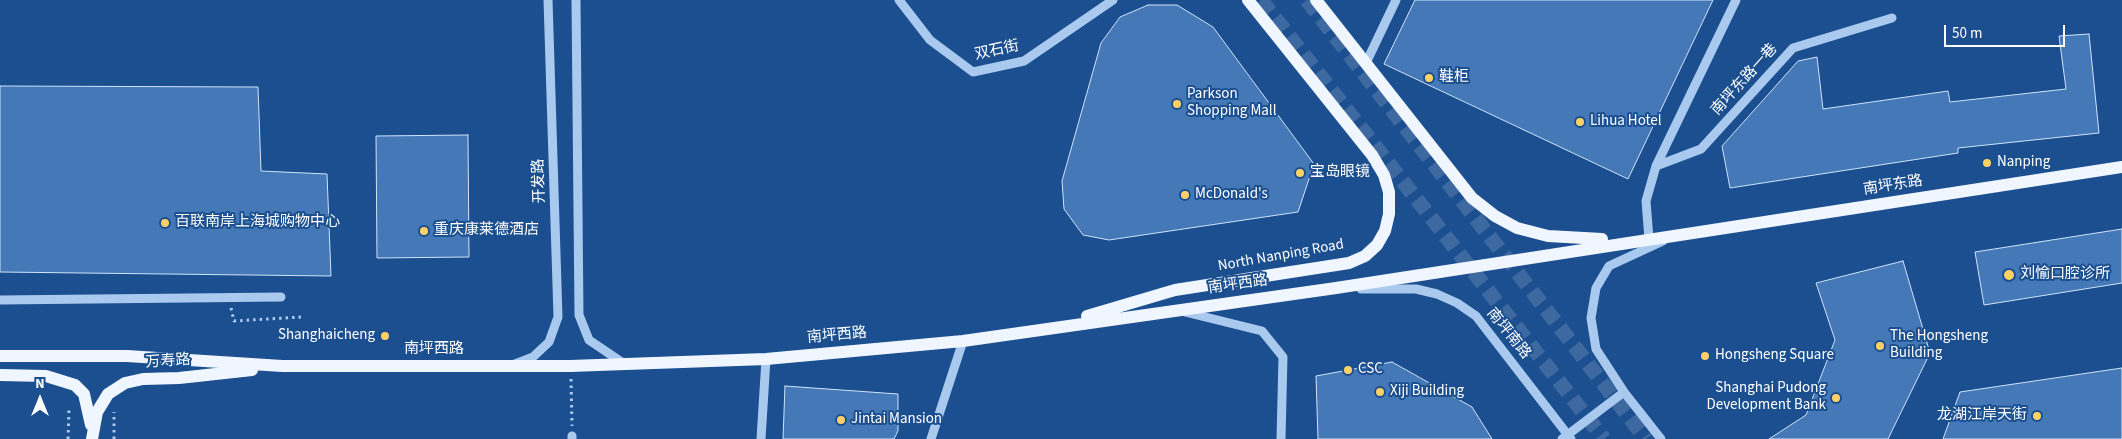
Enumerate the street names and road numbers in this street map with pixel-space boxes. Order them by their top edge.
street label: 双石街 [973,38,1021,64]
street label: 南坪东路一巷 [1708,41,1782,119]
street label: 开发路 [530,158,550,204]
street label: 南坪东路 [1862,172,1924,200]
street label: North Nanping Road [1217,236,1345,276]
street label: 南坪西路 [1207,272,1269,298]
street label: 南坪南路 [1482,305,1534,363]
street label: 南坪西路 [806,324,868,348]
street label: 南坪西路 [404,341,464,359]
street label: 万寿路 [145,351,191,373]

